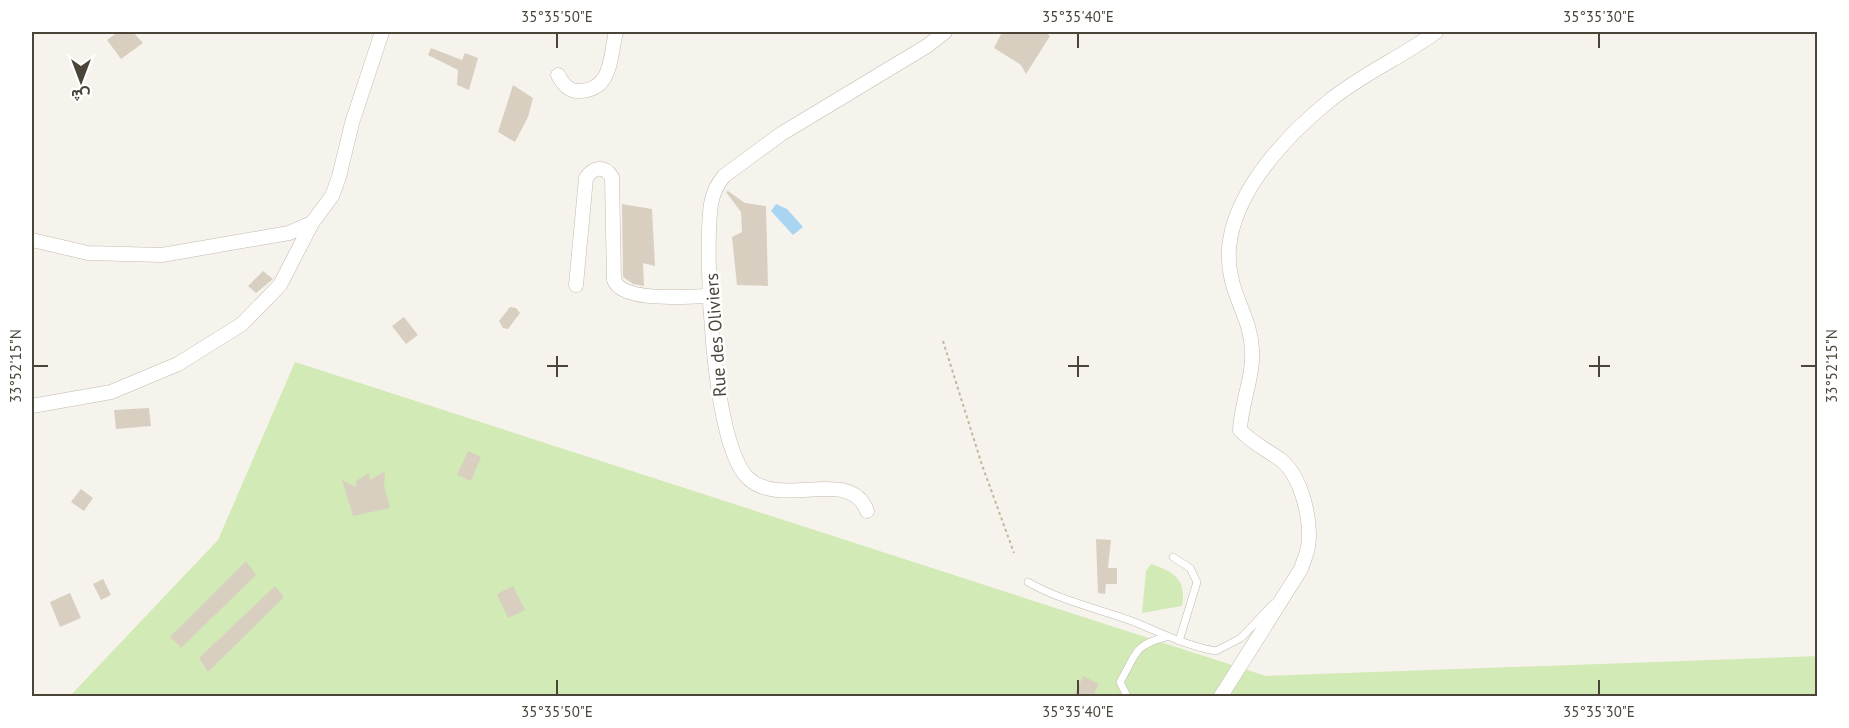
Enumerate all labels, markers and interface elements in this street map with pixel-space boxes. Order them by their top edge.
text: 35°35'50"E [521,7,593,26]
text: 35°35'40"E [1042,7,1114,26]
text: 35°35'30"E [1563,7,1635,26]
north arrow [51,51,111,111]
text: ش [71,86,91,106]
street label: Rue des Oliviers [700,272,731,398]
text: 33°52'15"N [6,329,25,403]
text: 33°52'15"N [1822,329,1841,403]
text: 35°35'50"E [521,702,593,721]
text: 35°35'40"E [1042,702,1114,721]
text: 35°35'30"E [1563,702,1635,721]

